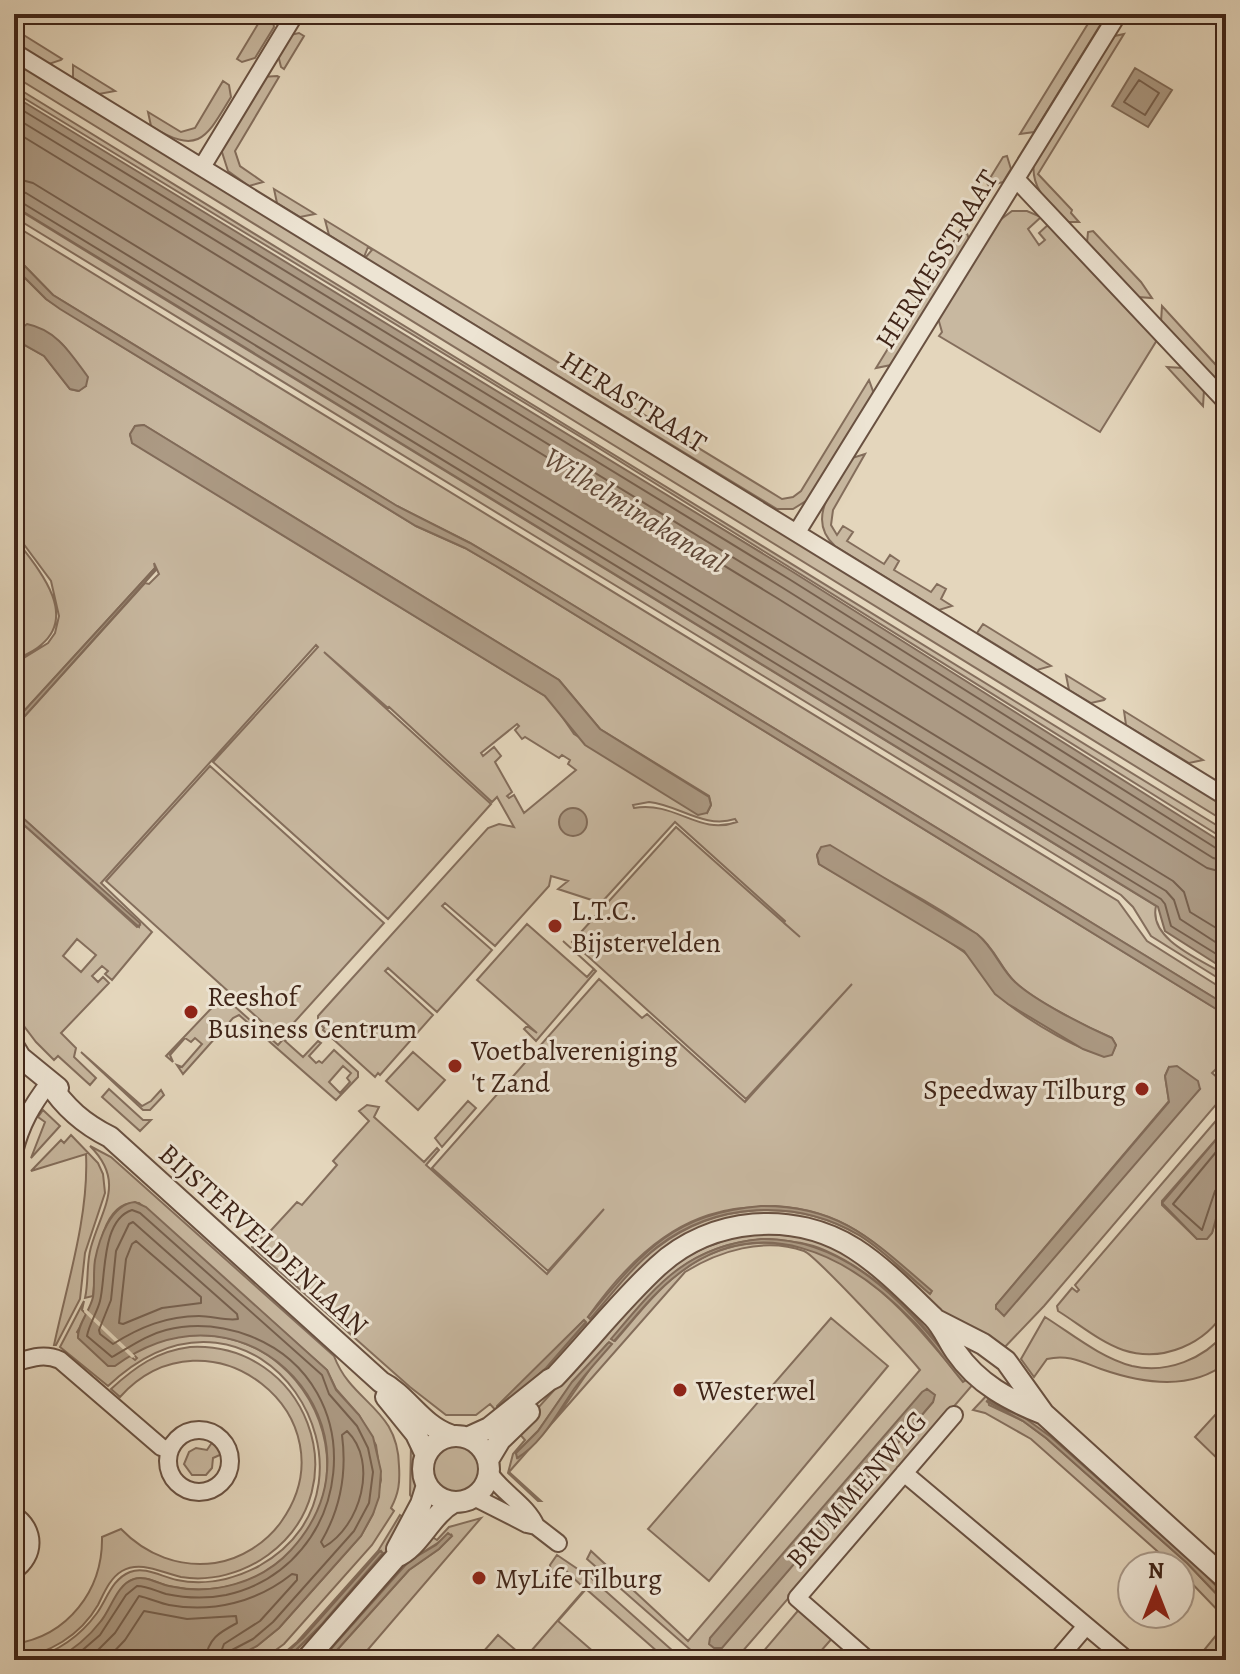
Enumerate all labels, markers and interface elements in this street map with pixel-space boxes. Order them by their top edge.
street label: HERMESSTRAAT [867,163,1007,356]
street label: HERASTRAAT [553,342,714,462]
water label: Wilhelminakanaal [536,438,735,583]
place label: L.T.C. Bijstervelden [571,892,721,962]
marker: L.T.C. Bijstervelden [546,917,564,935]
place label: Reeshof Business Centrum [207,978,417,1048]
marker: Reeshof Business Centrum [182,1003,200,1021]
place label: Voetbalvereniging 't Zand [470,1032,678,1102]
marker: Voetbalvereniging 't Zand [446,1057,464,1075]
place label: Speedway Tilburg [923,1071,1126,1109]
marker: Speedway Tilburg [1133,1080,1151,1098]
street label: BIJSTERVELDENLAAN [150,1135,376,1344]
place label: Westerwel [695,1372,816,1410]
marker: Westerwel [671,1381,689,1399]
street label: BRUMMENWEG [778,1403,936,1577]
north arrow [1116,1550,1196,1630]
text: N [1148,1556,1164,1586]
place label: MyLife Tilburg [495,1560,662,1598]
marker: MyLife Tilburg [470,1569,488,1587]

